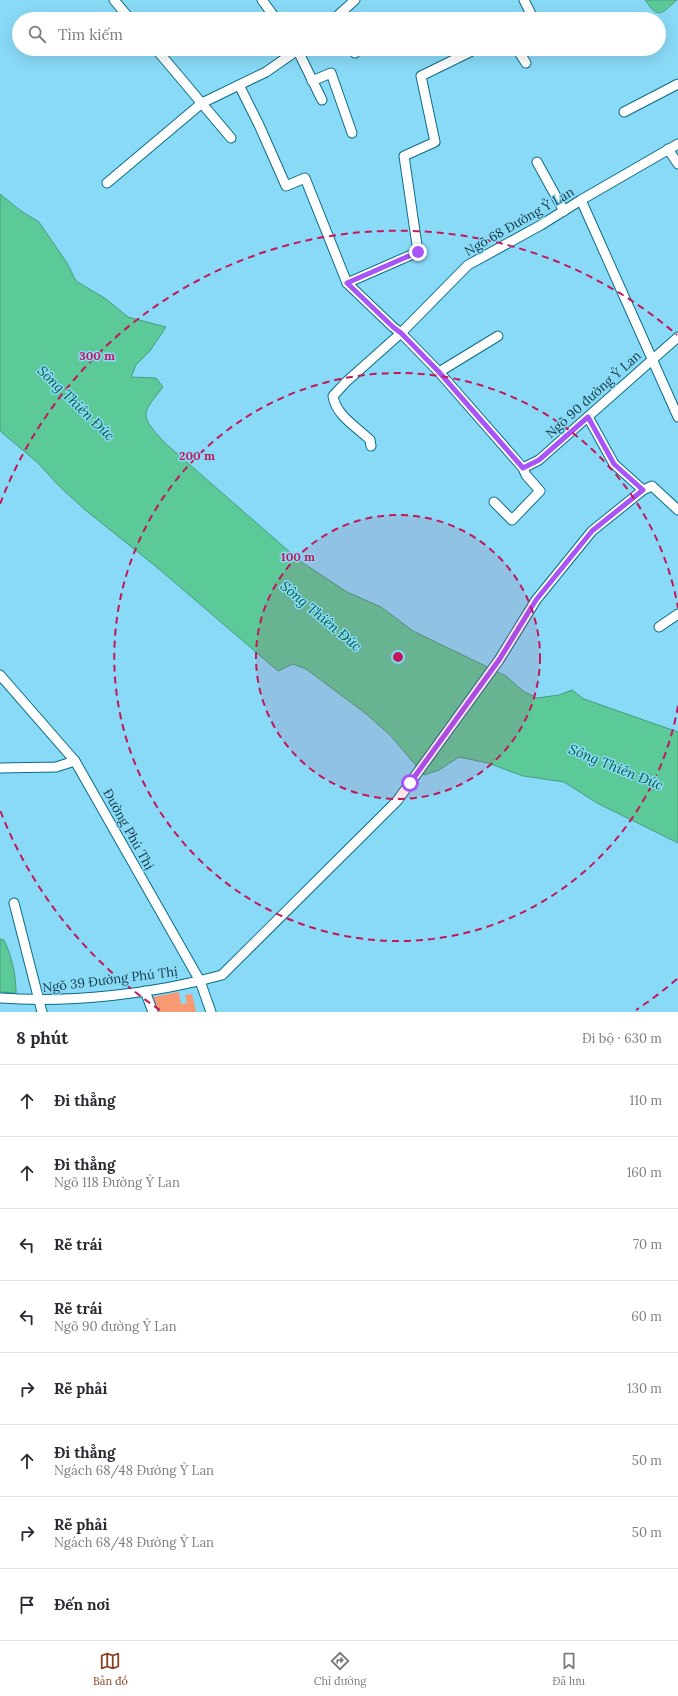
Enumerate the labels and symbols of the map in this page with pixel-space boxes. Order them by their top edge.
street label: Ngõ 68 Đường Ỷ Lan [461,183,577,260]
route end [409,243,427,261]
street label: Ngõ 90 đường Ỷ Lan [542,347,645,442]
text: 300 m [79,348,115,363]
water label: Sông Thiên Đức [34,362,119,445]
text: 200 m [179,448,215,463]
text: 100 m [281,549,315,564]
water label: Sông Thiên Đức [277,577,366,655]
centre of rings [391,650,405,664]
water label: Sông Thiên Đức [566,740,666,794]
route start [401,774,419,792]
street label: Đường Phú Thị [99,786,158,873]
street label: Ngõ 39 Đường Phú Thị [41,963,179,996]

